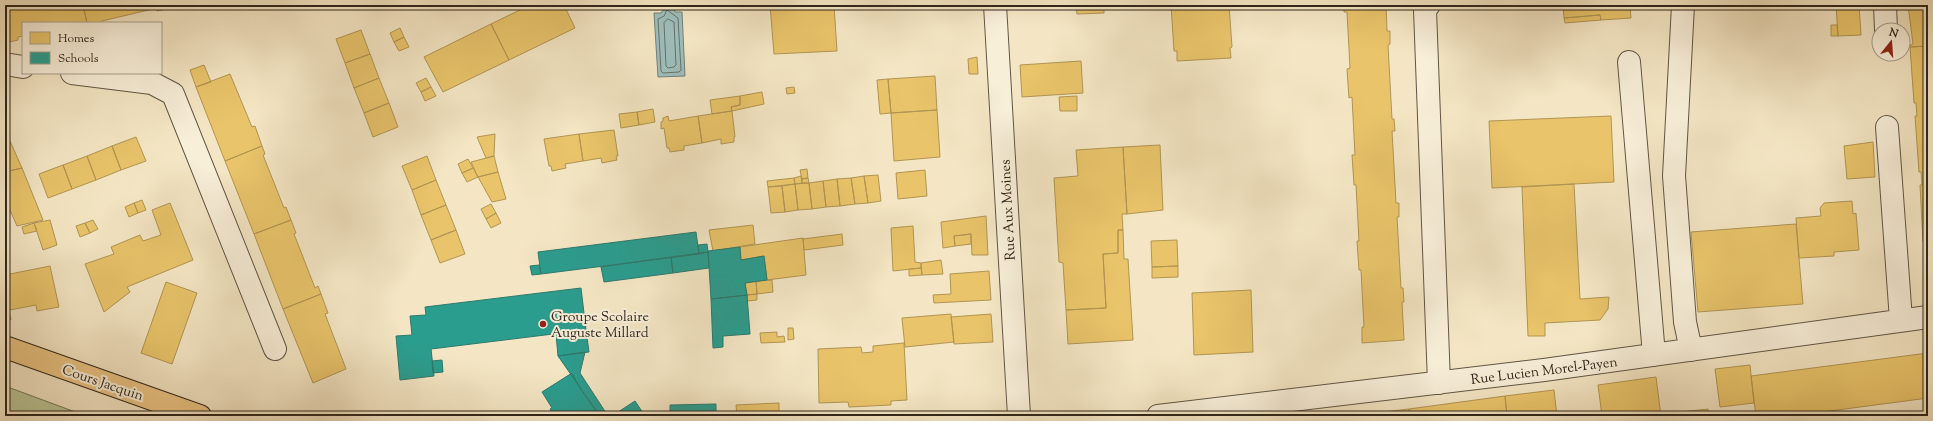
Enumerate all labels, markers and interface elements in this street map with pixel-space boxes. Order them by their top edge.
legend [22,22,162,74]
north arrow [1871,22,1911,62]
text: N [1886,24,1900,42]
text: Homes [58,30,94,48]
text: Schools [58,50,99,68]
street label: Rue Aux Moines [996,159,1022,261]
place label: Groupe Scolaire Auguste Millard [551,308,649,344]
marker: Groupe Scolaire Auguste Millard [538,319,548,329]
street label: Rue Lucien Morel-Payen [1470,353,1619,391]
street label: Cours Jacquin [59,361,146,407]

